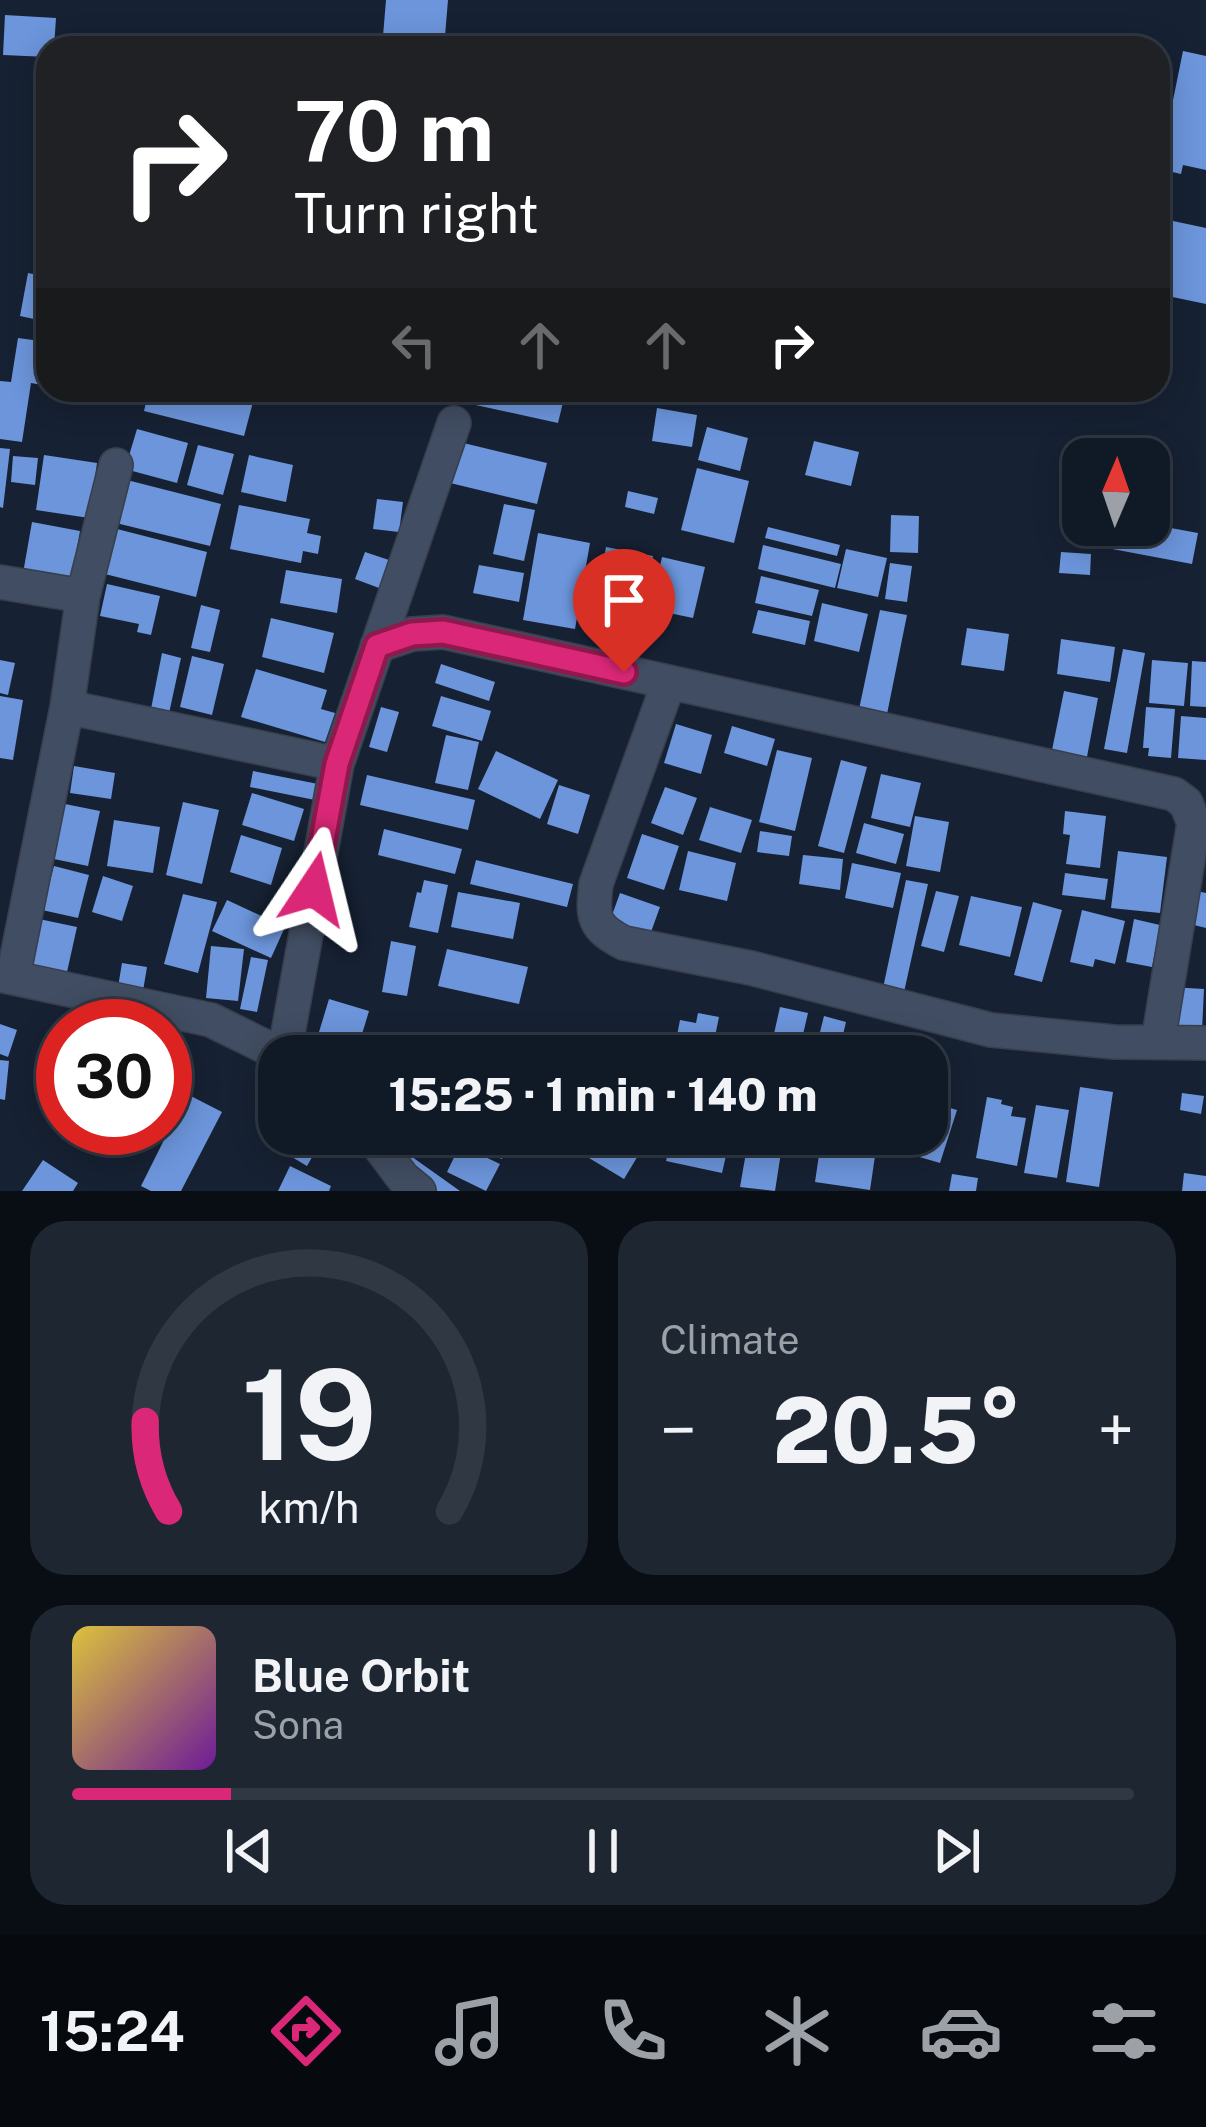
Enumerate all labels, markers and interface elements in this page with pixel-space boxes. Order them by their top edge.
text: 70 m [294,81,494,180]
icon: right [96,84,252,240]
text: Turn right [294,182,539,245]
icon: left [381,312,447,378]
icon: ahead [507,312,573,378]
icon: ahead [633,312,699,378]
icon: right [759,312,825,378]
north arrow [1062,438,1170,546]
map controls [1062,438,1170,546]
pin [573,549,675,672]
icon: arrive [591,567,657,633]
position arrow [251,826,377,952]
speed limit sign: 30 [36,999,192,1155]
text: 15:25 · 1 min · 140 m [389,1068,817,1121]
text: Climate [660,1317,800,1363]
text: 19 [241,1341,377,1488]
text: 20.5° [772,1377,1022,1483]
text: − [660,1391,697,1469]
text: + [1097,1391,1134,1469]
text: km/h [259,1482,359,1533]
text: Blue Orbit [252,1649,470,1702]
text: Sona [252,1702,344,1748]
icon: previous [216,1818,282,1884]
icon: pause [570,1818,636,1884]
icon: next [924,1818,990,1884]
icon: directions [264,1989,348,2073]
icon: music [428,1989,512,2073]
icon: phone [591,1989,675,2073]
icon: climate [755,1989,839,2073]
icon: car [919,1989,1003,2073]
icon: filters [1082,1989,1166,2073]
text: 15:24 [40,2000,185,2063]

